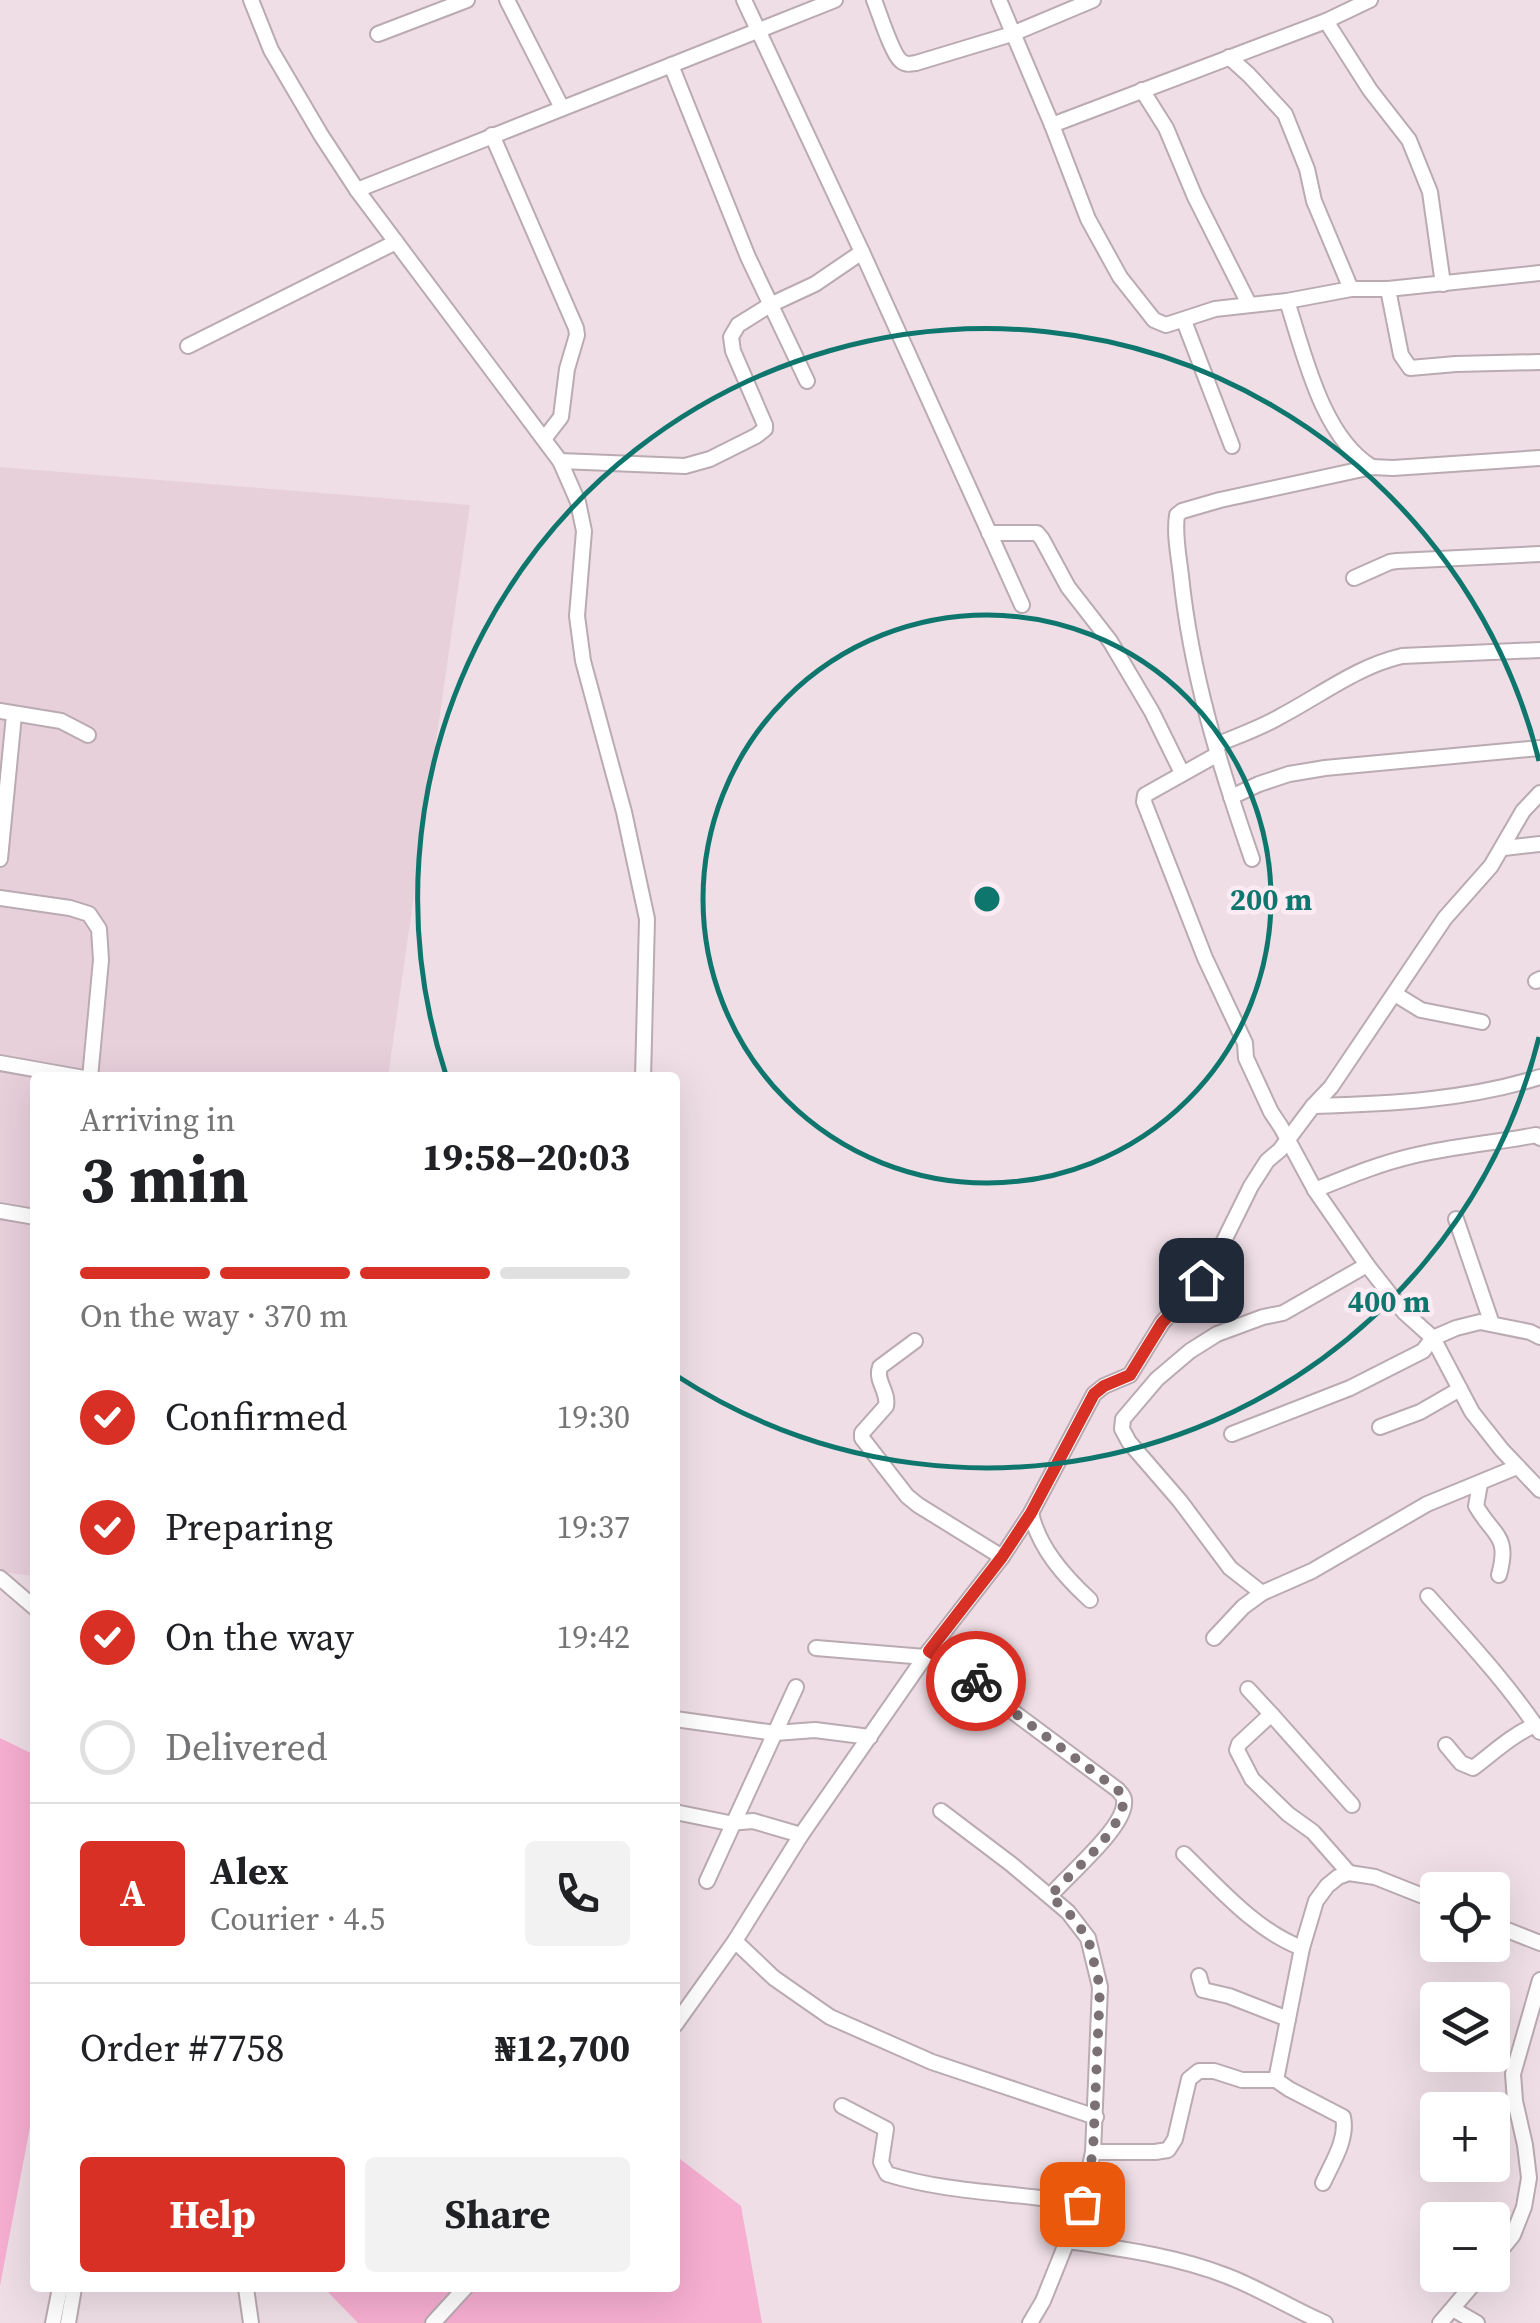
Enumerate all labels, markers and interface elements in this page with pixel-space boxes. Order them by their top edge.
text: 200 m [1230,879,1312,920]
centre of rings [969,881,1005,917]
text: Arriving in [80,1098,235,1142]
text: 19:58–20:03 [422,1131,630,1183]
text: 3 min [80,1135,249,1224]
pin [1159,1238,1244,1323]
icon: home [1174,1253,1229,1308]
text: 400 m [1348,1281,1430,1322]
text: On the way · 370 m [80,1294,348,1338]
icon: check [80,1390,135,1445]
text: Confirmed [165,1391,347,1443]
text: 19:30 [556,1395,630,1439]
icon: check [80,1500,135,1555]
text: Preparing [165,1501,333,1553]
text: 19:37 [556,1505,630,1549]
icon: check [80,1610,135,1665]
text: On the way [165,1611,354,1663]
text: 19:42 [556,1615,630,1659]
courier [926,1631,1026,1731]
icon: bike [949,1654,1004,1709]
text: Delivered [165,1721,328,1773]
button: phone [525,1841,630,1946]
text: Alex [210,1845,288,1897]
text: A [120,1867,145,1919]
map controls [1420,1872,1510,2292]
button: locate [1420,1872,1510,1962]
text: Courier · 4.5 [210,1897,385,1941]
button: layers [1420,1982,1510,2072]
text: Order #7758 [80,2022,284,2074]
text: ₦12,700 [495,2022,630,2074]
button: + [1420,2092,1510,2182]
button: Help [80,2157,345,2272]
button: Share [365,2157,630,2272]
pin [1040,2162,1125,2247]
icon: bag [1055,2177,1110,2232]
button: − [1420,2202,1510,2292]

